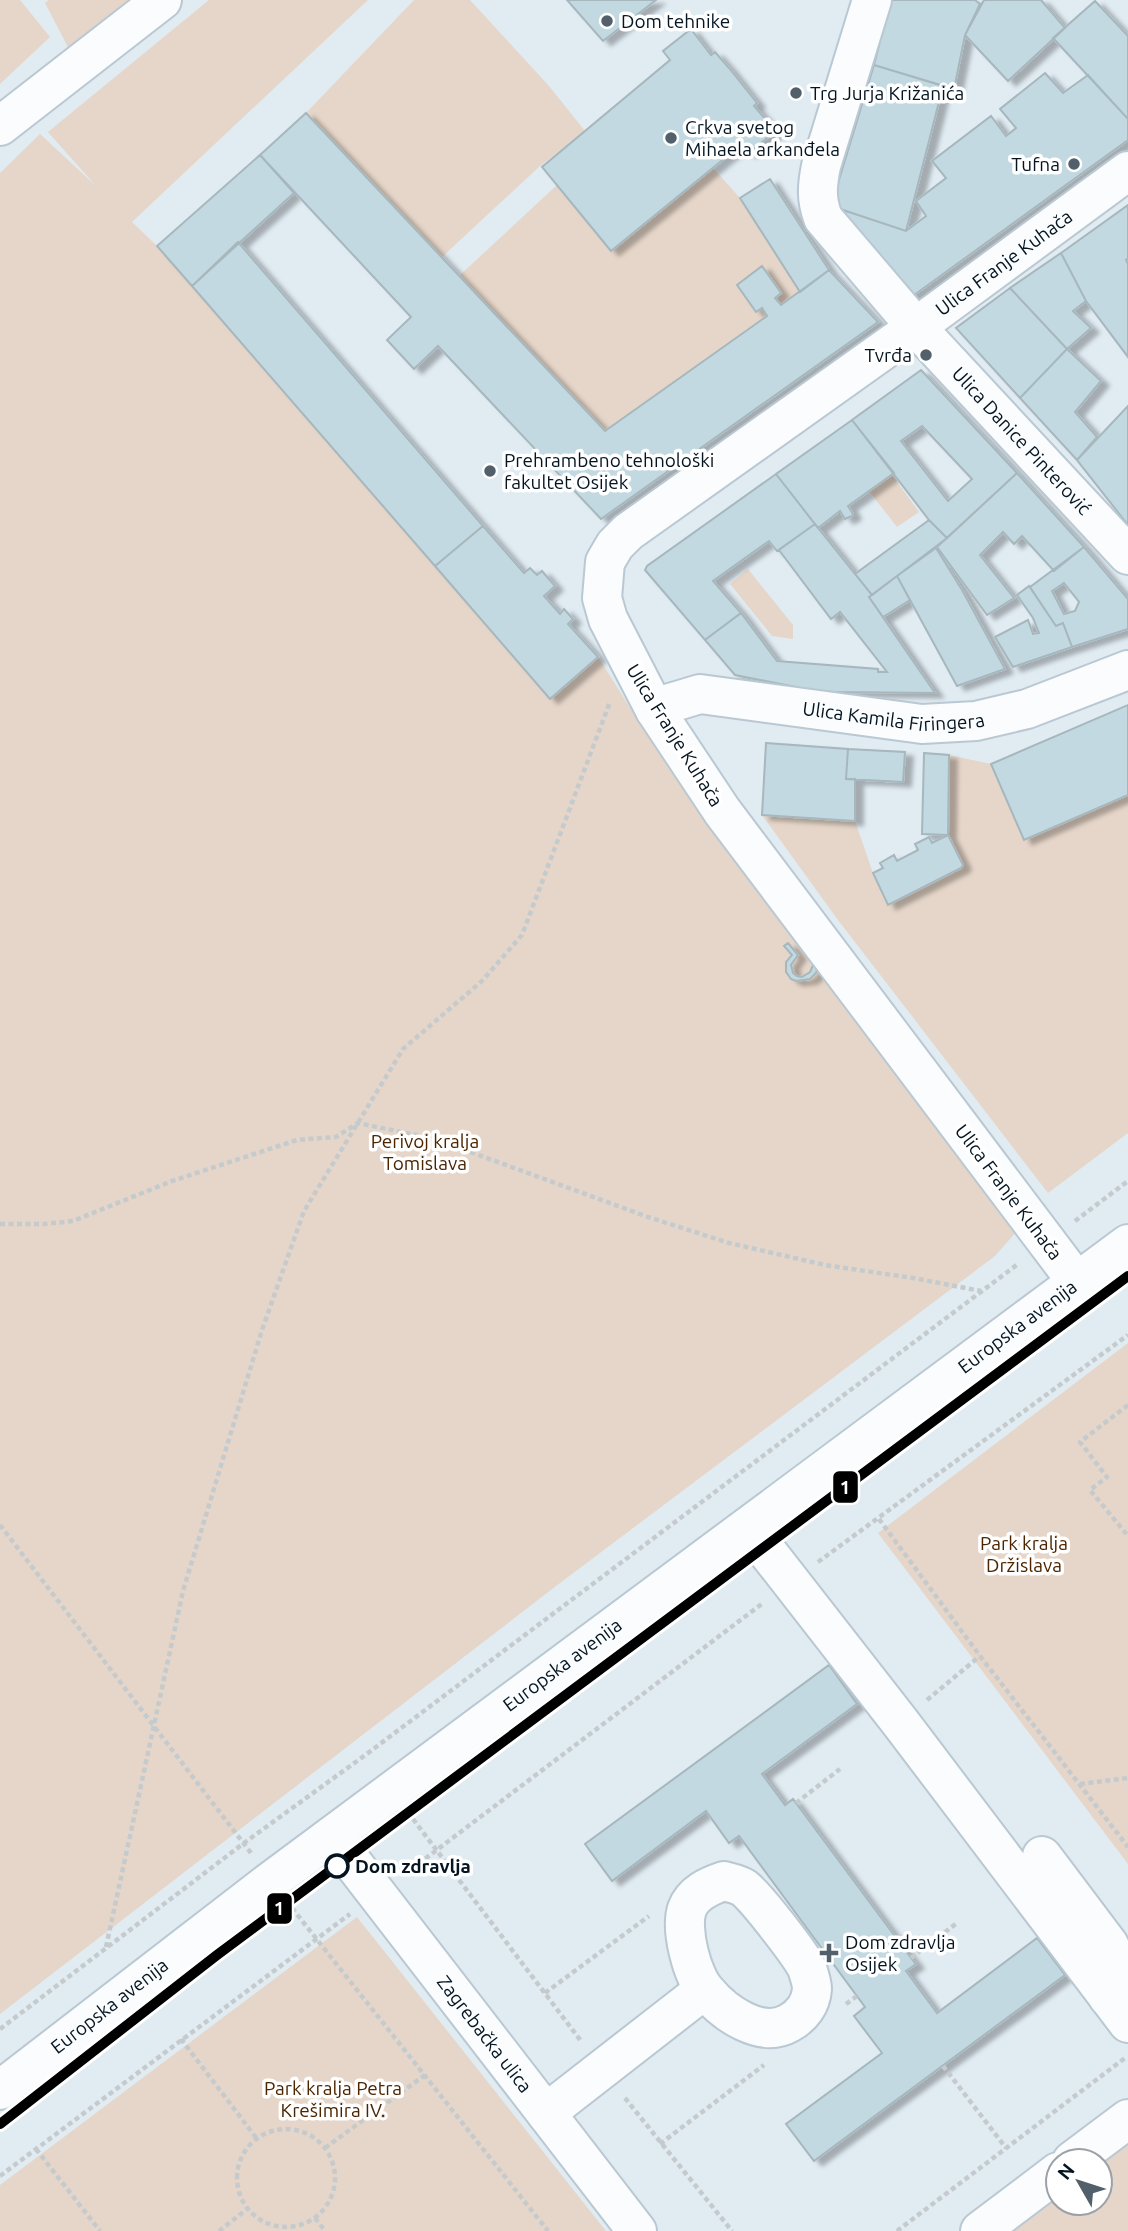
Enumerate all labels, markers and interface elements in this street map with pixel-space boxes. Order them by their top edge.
place label: Dom tehnike [621,10,730,32]
marker: Dom tehnike [599,13,615,29]
place label: Trg Jurja Križanića [810,82,964,104]
marker: Trg Jurja Križanića [788,85,804,101]
place label: Crkva svetog Mihaela arkanđela [685,116,840,160]
marker: Crkva svetog Mihaela arkanđela [663,130,679,146]
place label: Tufna [1011,153,1060,175]
marker: Tufna [1066,156,1082,172]
street label: Ulica Franje Kuhača [931,205,1076,320]
place label: Tvrđa [864,344,912,366]
marker: Tvrđa [918,347,934,363]
street label: Ulica Danice Pinterović [948,362,1096,519]
place label: Prehrambeno tehnološki fakultet Osijek [504,449,714,493]
marker: Prehrambeno tehnološki fakultet Osijek [482,463,498,479]
street label: Ulica Franje Kuhača [622,660,728,810]
street label: Ulica Kamila Firingera [801,697,987,735]
street label: Ulica Franje Kuhača [951,1120,1067,1264]
park label: Perivoj kralja Tomislava [371,1130,479,1174]
street label: Europska avenija [954,1275,1081,1378]
line badge: 1 [832,1470,859,1504]
text: 1 [840,1476,850,1498]
park label: Park kralja Držislava [980,1532,1068,1576]
street label: Europska avenija [499,1613,626,1716]
marker: Dom zdravlja [325,1854,349,1878]
place label: Dom zdravlja [355,1855,471,1877]
line badge: 1 [266,1892,293,1925]
text: 1 [274,1897,284,1919]
place label: Dom zdravlja Osijek [845,1931,956,1975]
marker: Dom zdravlja Osijek [819,1943,839,1963]
street label: Europska avenija [46,1954,172,2058]
street label: Zagrebačka ulica [433,1971,537,2097]
park label: Park kralja Petra Krešimira IV. [264,2077,402,2121]
north arrow [1044,2147,1114,2217]
text: N [1053,2159,1079,2184]

